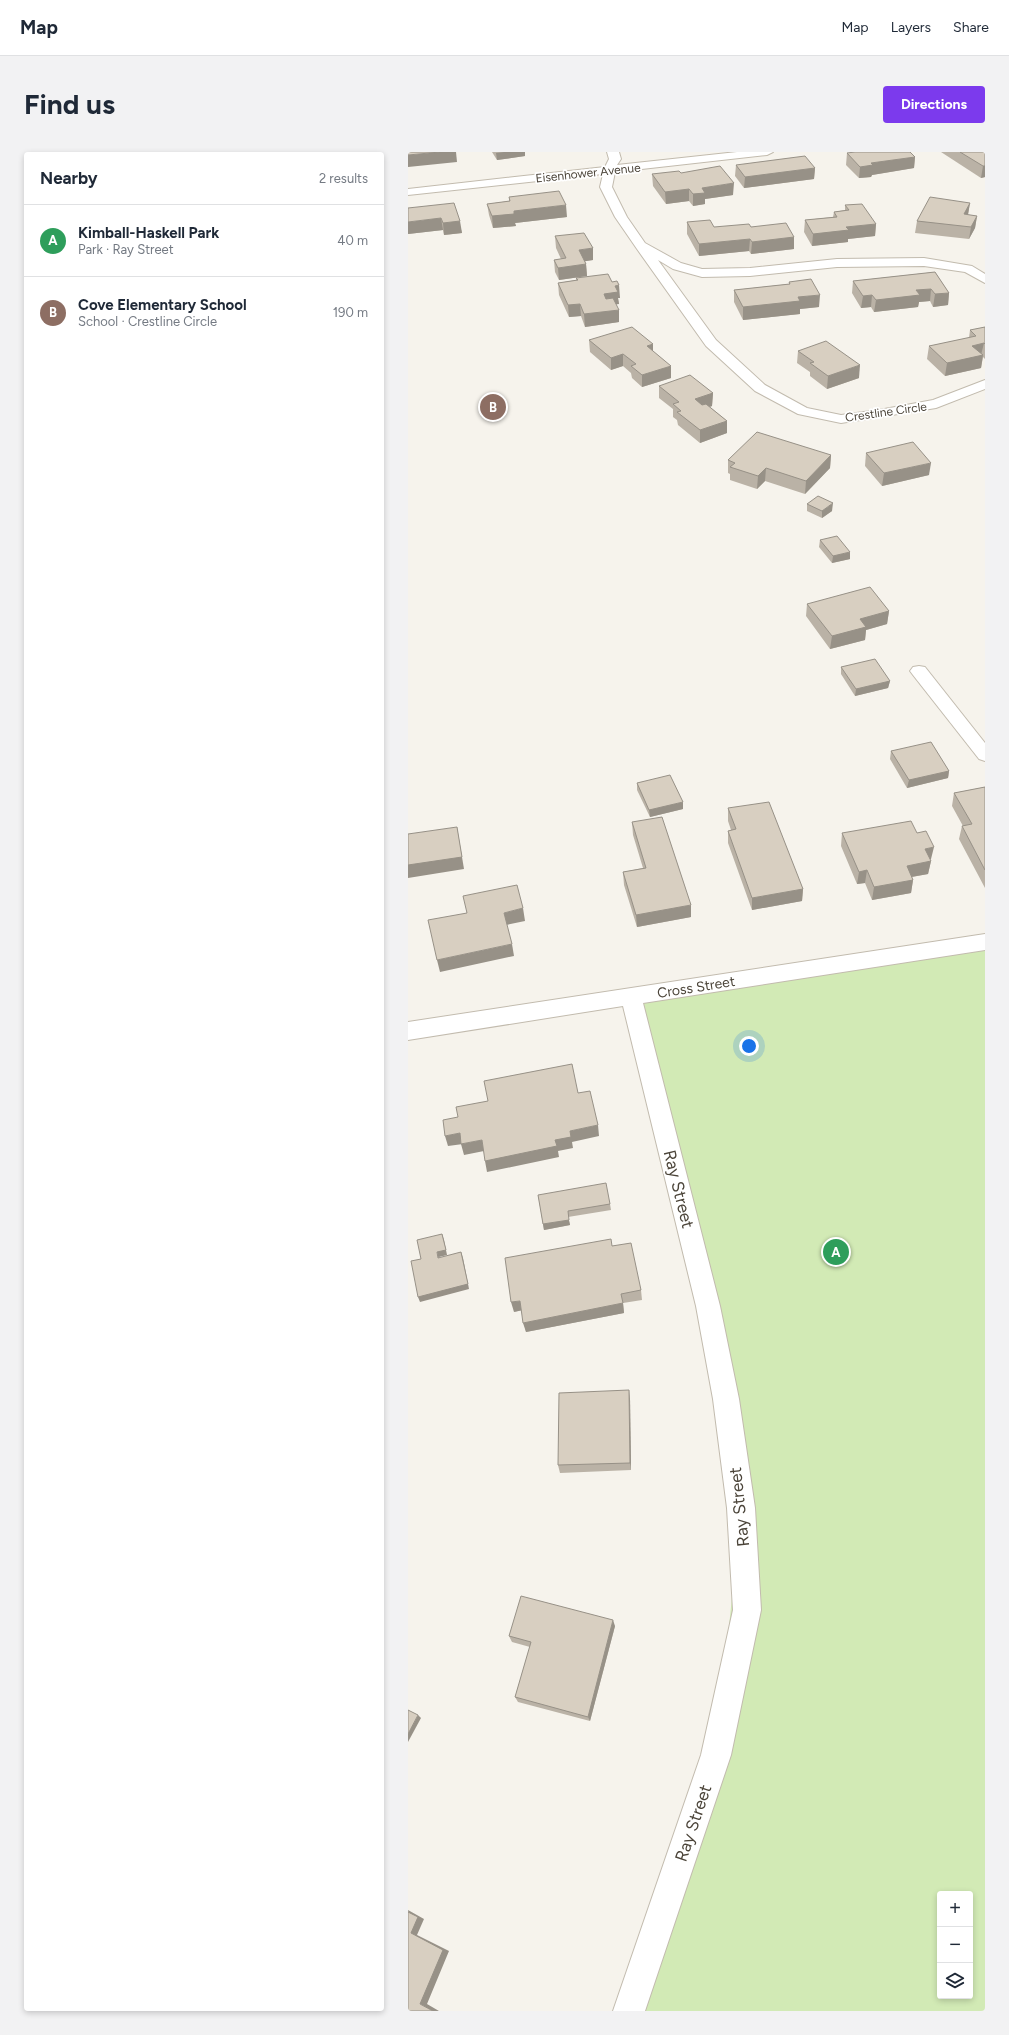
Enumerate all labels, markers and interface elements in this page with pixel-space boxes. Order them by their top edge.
text: Map [20,16,58,39]
text: Map [841,19,869,36]
text: Layers [891,19,931,36]
text: Share [953,19,989,36]
button: Directions [883,86,985,123]
text: Find us [24,87,115,121]
street label: Eisenhower Avenue [535,160,642,185]
text: Nearby [40,168,98,188]
text: 2 results [319,171,368,186]
text: Kimball-Haskell Park [78,224,219,242]
text: A [48,233,58,248]
text: 40 m [337,233,368,248]
text: Park · Ray Street [78,242,174,257]
text: Cove Elementary School [78,296,247,314]
text: B [49,305,57,320]
text: 190 m [333,305,368,320]
text: School · Crestline Circle [78,314,217,329]
pin: B [480,392,506,422]
street label: Crestline Circle [844,399,928,425]
street label: Cross Street [656,973,736,1002]
your location [739,1036,759,1056]
street label: Ray Street [660,1148,698,1230]
pin: A [823,1237,849,1267]
street label: Ray Street [725,1466,753,1548]
street label: Ray Street [671,1782,715,1864]
map controls [937,1891,973,1999]
button: + [937,1891,973,1927]
button: − [937,1927,973,1963]
button: layers [937,1963,973,1999]

